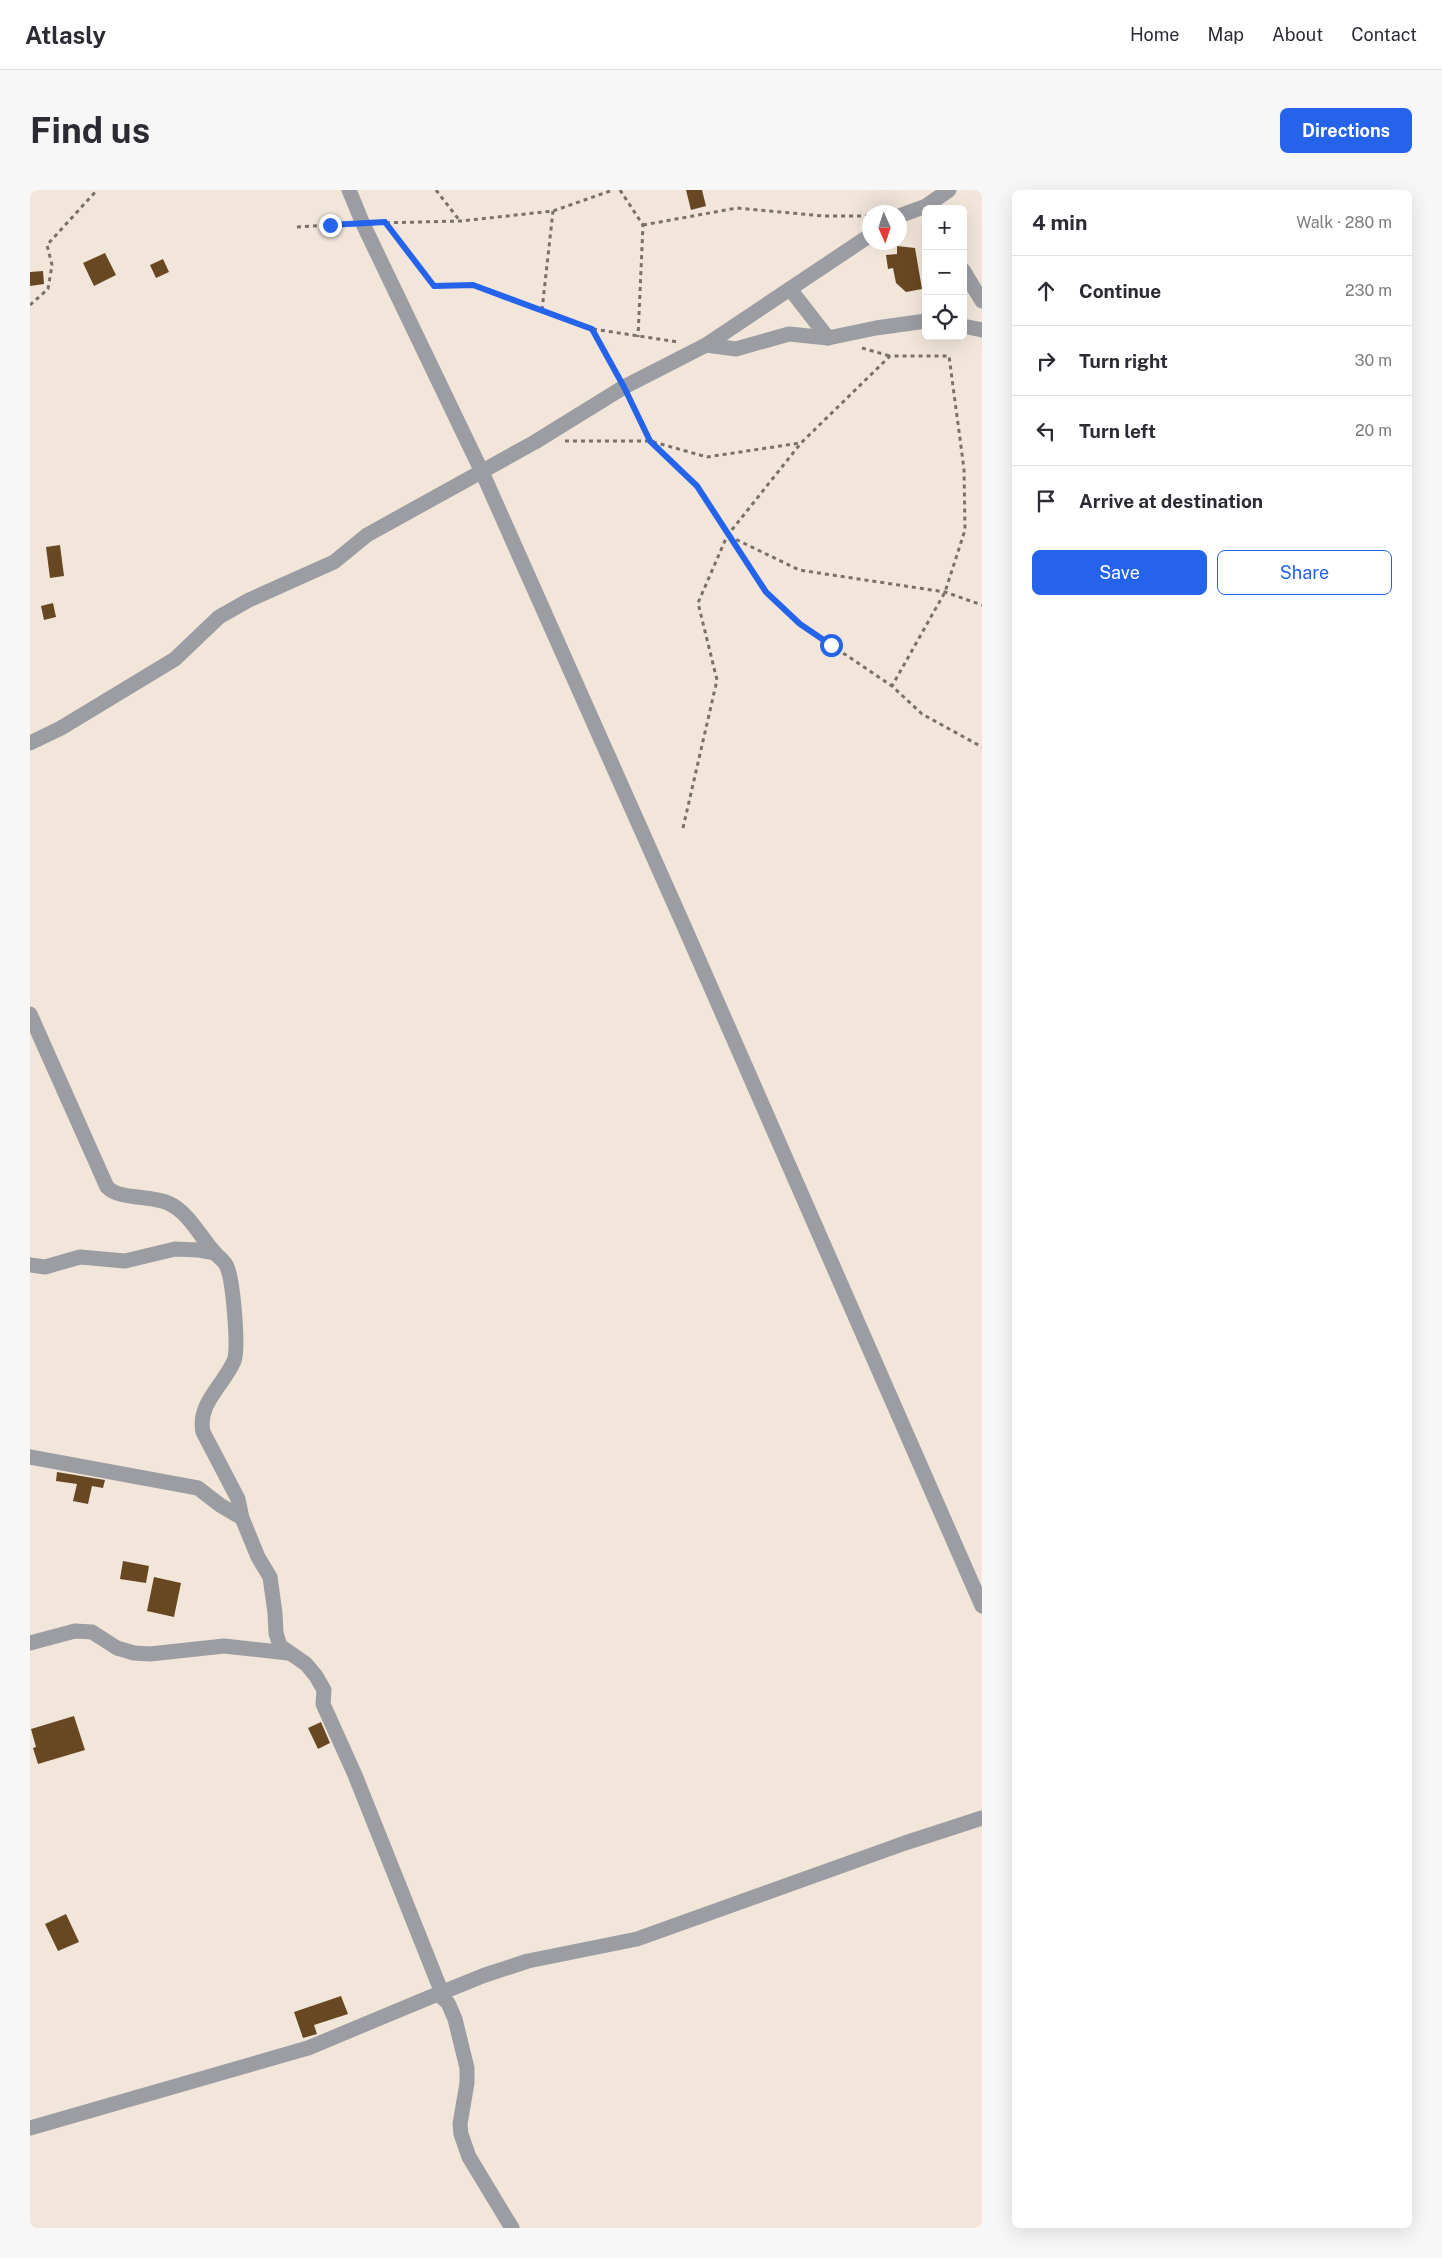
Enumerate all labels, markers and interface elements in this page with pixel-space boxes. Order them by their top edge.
text: Atlasly [25,21,106,49]
text: Home [1130,24,1180,45]
text: Map [1208,24,1244,45]
text: About [1272,24,1323,45]
text: Contact [1351,24,1417,45]
button: Directions [1280,108,1412,153]
text: Find us [30,110,150,151]
north arrow [862,205,907,250]
map controls [922,205,967,340]
button: + [922,205,967,250]
text: 4 min [1032,210,1087,235]
text: Walk · 280 m [1296,213,1392,232]
route end [319,214,342,237]
button: − [922,250,967,295]
icon: ahead [1032,277,1060,305]
text: Continue [1079,280,1161,302]
text: 230 m [1345,281,1392,300]
button: locate [922,295,967,340]
icon: right [1032,347,1060,375]
text: Turn right [1079,350,1168,372]
text: 30 m [1355,351,1392,370]
icon: left [1032,417,1060,445]
text: Turn left [1079,420,1156,442]
text: 20 m [1355,421,1392,440]
icon: arrive [1032,487,1060,515]
text: Arrive at destination [1079,490,1263,512]
button: Save [1032,550,1207,595]
button: Share [1217,550,1392,595]
route start [820,634,843,657]

